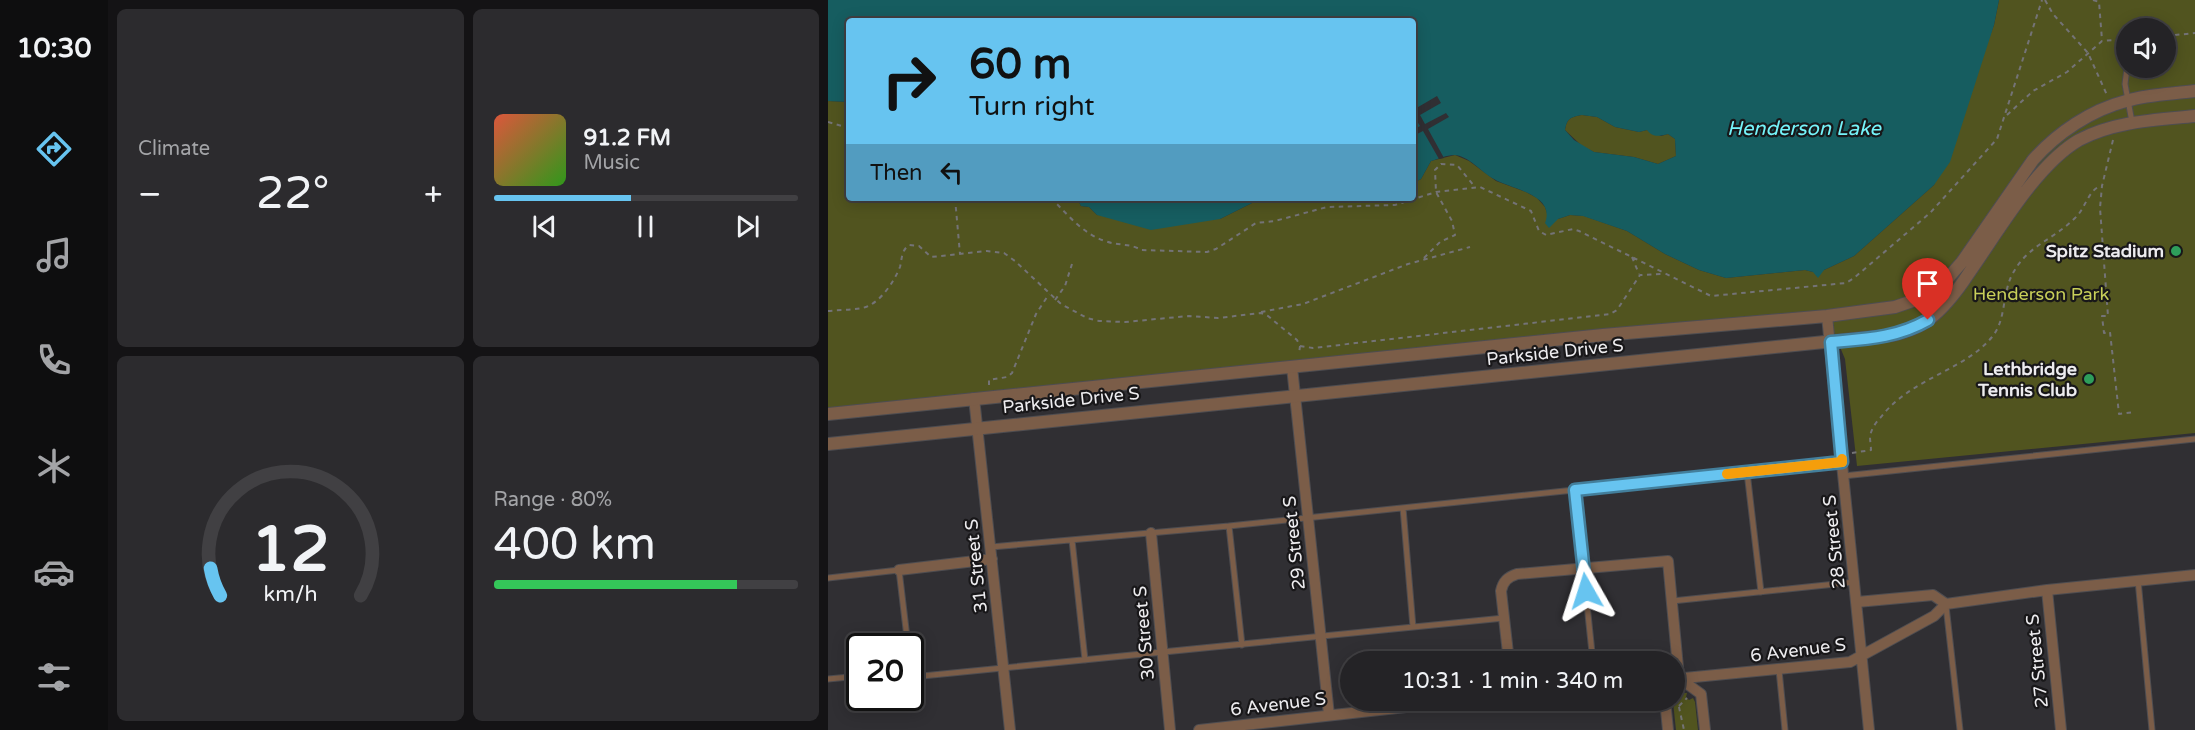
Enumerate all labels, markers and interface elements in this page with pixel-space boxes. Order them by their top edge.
map controls [2116,18,2176,78]
button: sound [2116,18,2176,78]
text: 10:30 [17,32,91,65]
text: 60 m [969,39,1071,90]
icon: right [870,42,948,120]
text: Turn right [969,90,1095,123]
water label: Henderson Lake [1727,117,1883,141]
text: 91.2 FM [584,125,671,151]
icon: directions [33,128,75,170]
text: Climate [138,137,210,161]
text: Music [584,151,640,175]
icon: left [935,156,968,189]
text: Then [870,160,923,186]
text: 22° [256,167,329,221]
text: − [138,175,162,214]
text: + [424,175,442,214]
icon: previous [528,210,561,243]
icon: pause [629,210,662,243]
icon: next [731,210,764,243]
icon: music [33,234,75,276]
place label: Spitz Stadium [2046,240,2164,262]
marker: Spitz Stadium [2169,244,2183,258]
pin [1902,258,1953,320]
icon: arrive [1911,267,1944,300]
park label: Henderson Park [1973,283,2109,305]
street label: Parkside Drive S [1485,334,1625,370]
icon: phone [33,339,75,381]
place label: Lethbridge Tennis Club [1977,358,2077,401]
marker: Lethbridge Tennis Club [2082,372,2096,386]
street label: Parkside Drive S [1001,382,1141,418]
icon: climate [33,445,75,487]
text: Range · 80% [494,488,612,512]
street label: 28 Street S [1818,494,1850,590]
street label: 29 Street S [1278,495,1310,591]
text: 12 [251,513,329,588]
text: 400 km [494,518,656,572]
street label: 31 Street S [960,518,992,614]
icon: car [33,551,75,593]
position arrow [1554,559,1618,623]
text: km/h [263,581,317,607]
street label: 30 Street S [1129,585,1159,681]
street label: 27 Street S [2021,613,2053,709]
speed limit sign: 20 [846,633,924,711]
street label: 6 Avenue S [1749,633,1847,667]
icon: filters [33,656,75,698]
text: 10:31 · 1 min · 340 m [1402,668,1623,694]
street label: 6 Avenue S [1229,687,1327,721]

